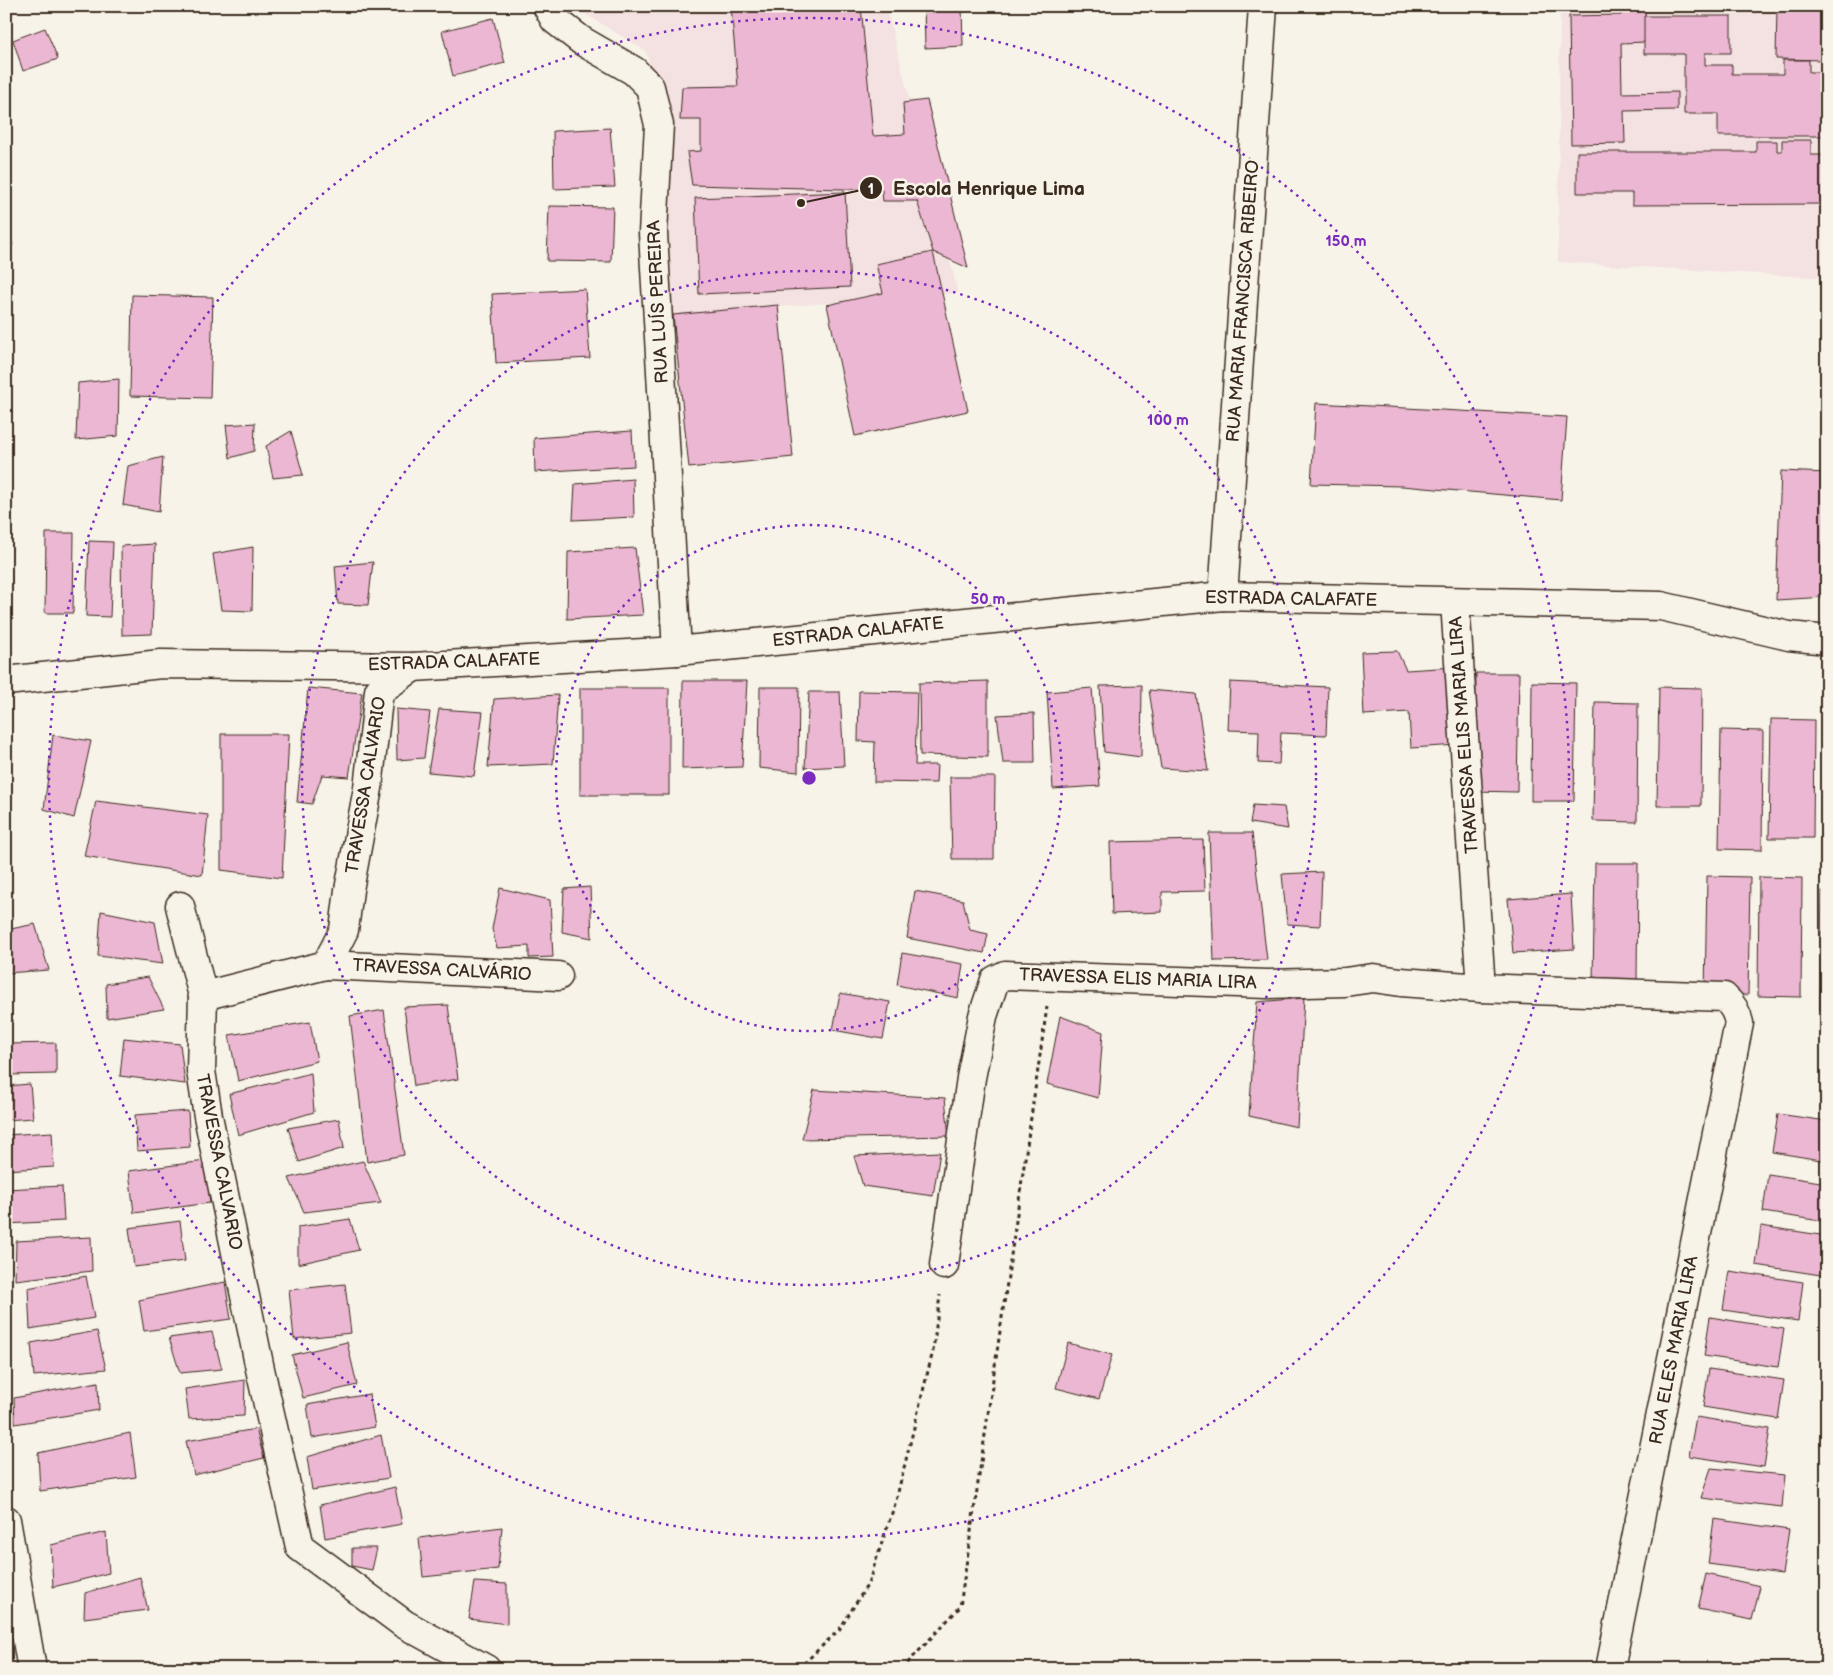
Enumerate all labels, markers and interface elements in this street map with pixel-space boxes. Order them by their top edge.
street label: RUA MARIA FRANCISCA RIBEIRO [1223,159,1263,443]
callout: Escola Henrique Lima [858,171,1095,205]
text: Escola Henrique Lima [893,178,1085,201]
text: 1 [868,180,874,199]
street label: RUA LUÍS PEREIRA [641,220,673,384]
text: 150 m [1325,232,1367,251]
text: 100 m [1147,411,1189,430]
street label: ESTRADA CALAFATE [1205,587,1377,611]
text: 50 m [971,590,1006,609]
street label: ESTRADA CALAFATE [771,613,945,651]
street label: TRAVESSA ELIS MARIA LIRA [1445,616,1483,854]
street label: ESTRADA CALAFATE [368,648,541,676]
street label: TRAVESSA CALVARIO [342,695,390,875]
centre of rings [800,769,818,787]
street label: TRAVESSA CALVÁRIO [352,953,532,985]
street label: TRAVESSA ELIS MARIA LIRA [1019,964,1257,994]
street label: TRAVESSA CALVARIO [192,1072,246,1252]
street label: RUA ELES MARIA LIRA [1645,1254,1703,1446]

